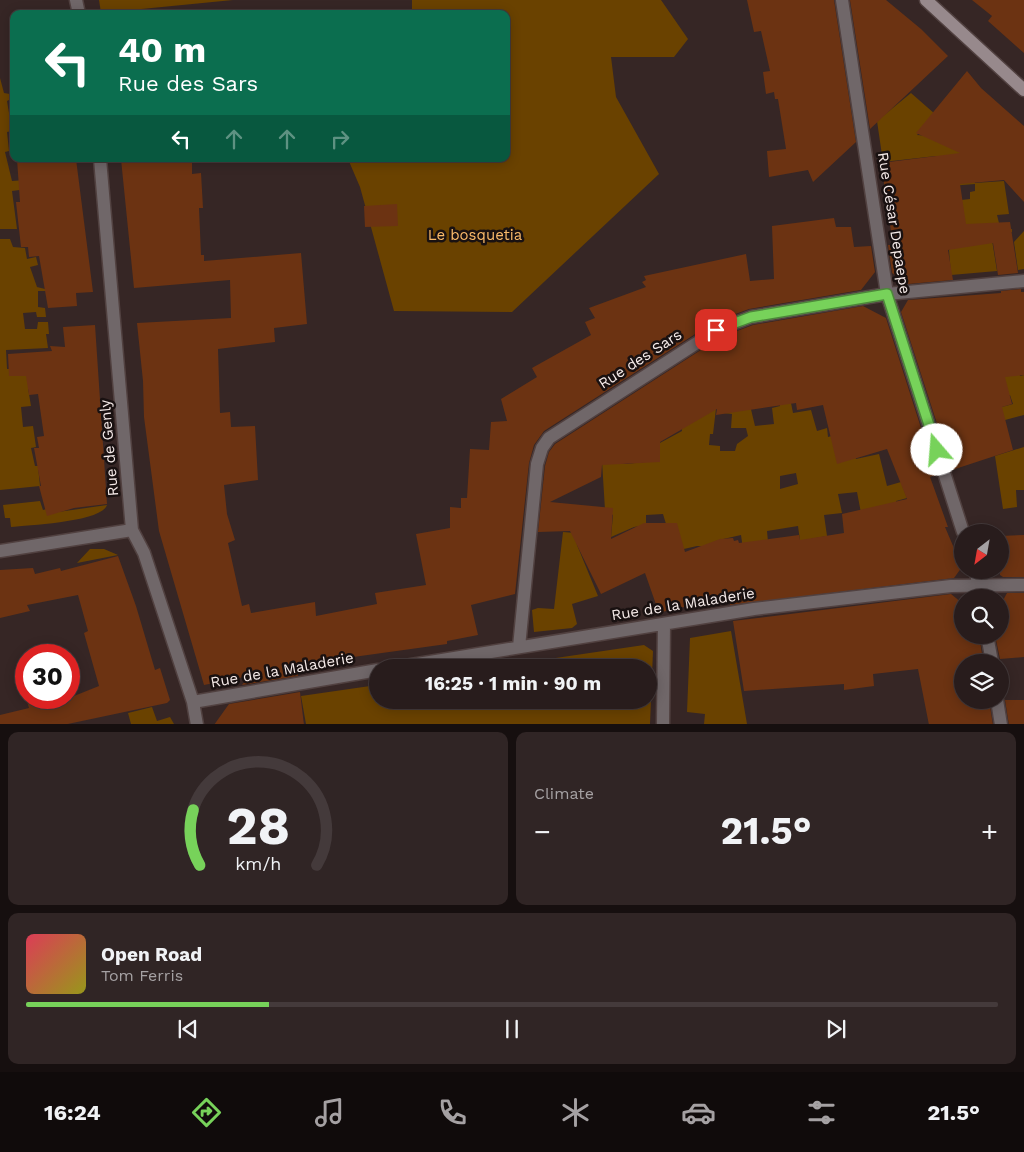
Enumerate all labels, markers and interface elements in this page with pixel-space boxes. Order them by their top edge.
text: 40 m [118,29,206,71]
icon: left [35,30,100,95]
text: Rue des Sars [118,71,258,96]
icon: left [167,125,195,153]
icon: ahead [220,125,248,153]
icon: ahead [273,125,301,153]
icon: right [326,125,354,153]
street label: Rue César Depaepe [874,151,914,295]
park label: Le bosquetia [428,226,523,244]
pin [695,309,737,351]
icon: arrive [702,316,730,344]
street label: Rue des Sars [595,325,685,393]
street label: Rue de Genly [96,399,122,497]
position arrow [910,423,962,475]
north arrow [954,524,1009,579]
map controls [954,524,1009,709]
street label: Rue de la Maladerie [610,584,756,624]
button: search [954,589,1009,644]
speed limit sign: 30 [15,644,80,709]
street label: Rue de la Maladerie [209,649,355,691]
button: layers [954,654,1009,709]
text: 16:25 · 1 min · 90 m [425,672,601,695]
text: Climate [534,784,594,803]
text: 28 [226,796,290,857]
text: 21.5° [720,809,812,853]
text: − [534,815,551,848]
text: + [981,815,998,848]
text: km/h [235,853,281,874]
text: Open Road [101,943,202,966]
text: Tom Ferris [101,966,183,985]
icon: previous [174,1015,202,1043]
icon: pause [498,1015,526,1043]
icon: next [822,1015,850,1043]
icon: directions [189,1095,224,1130]
icon: music [312,1095,347,1130]
icon: phone [435,1095,470,1130]
icon: climate [558,1095,593,1130]
icon: car [681,1095,716,1130]
icon: filters [804,1095,839,1130]
text: 16:24 [44,1100,101,1125]
text: 21.5° [927,1100,980,1125]

